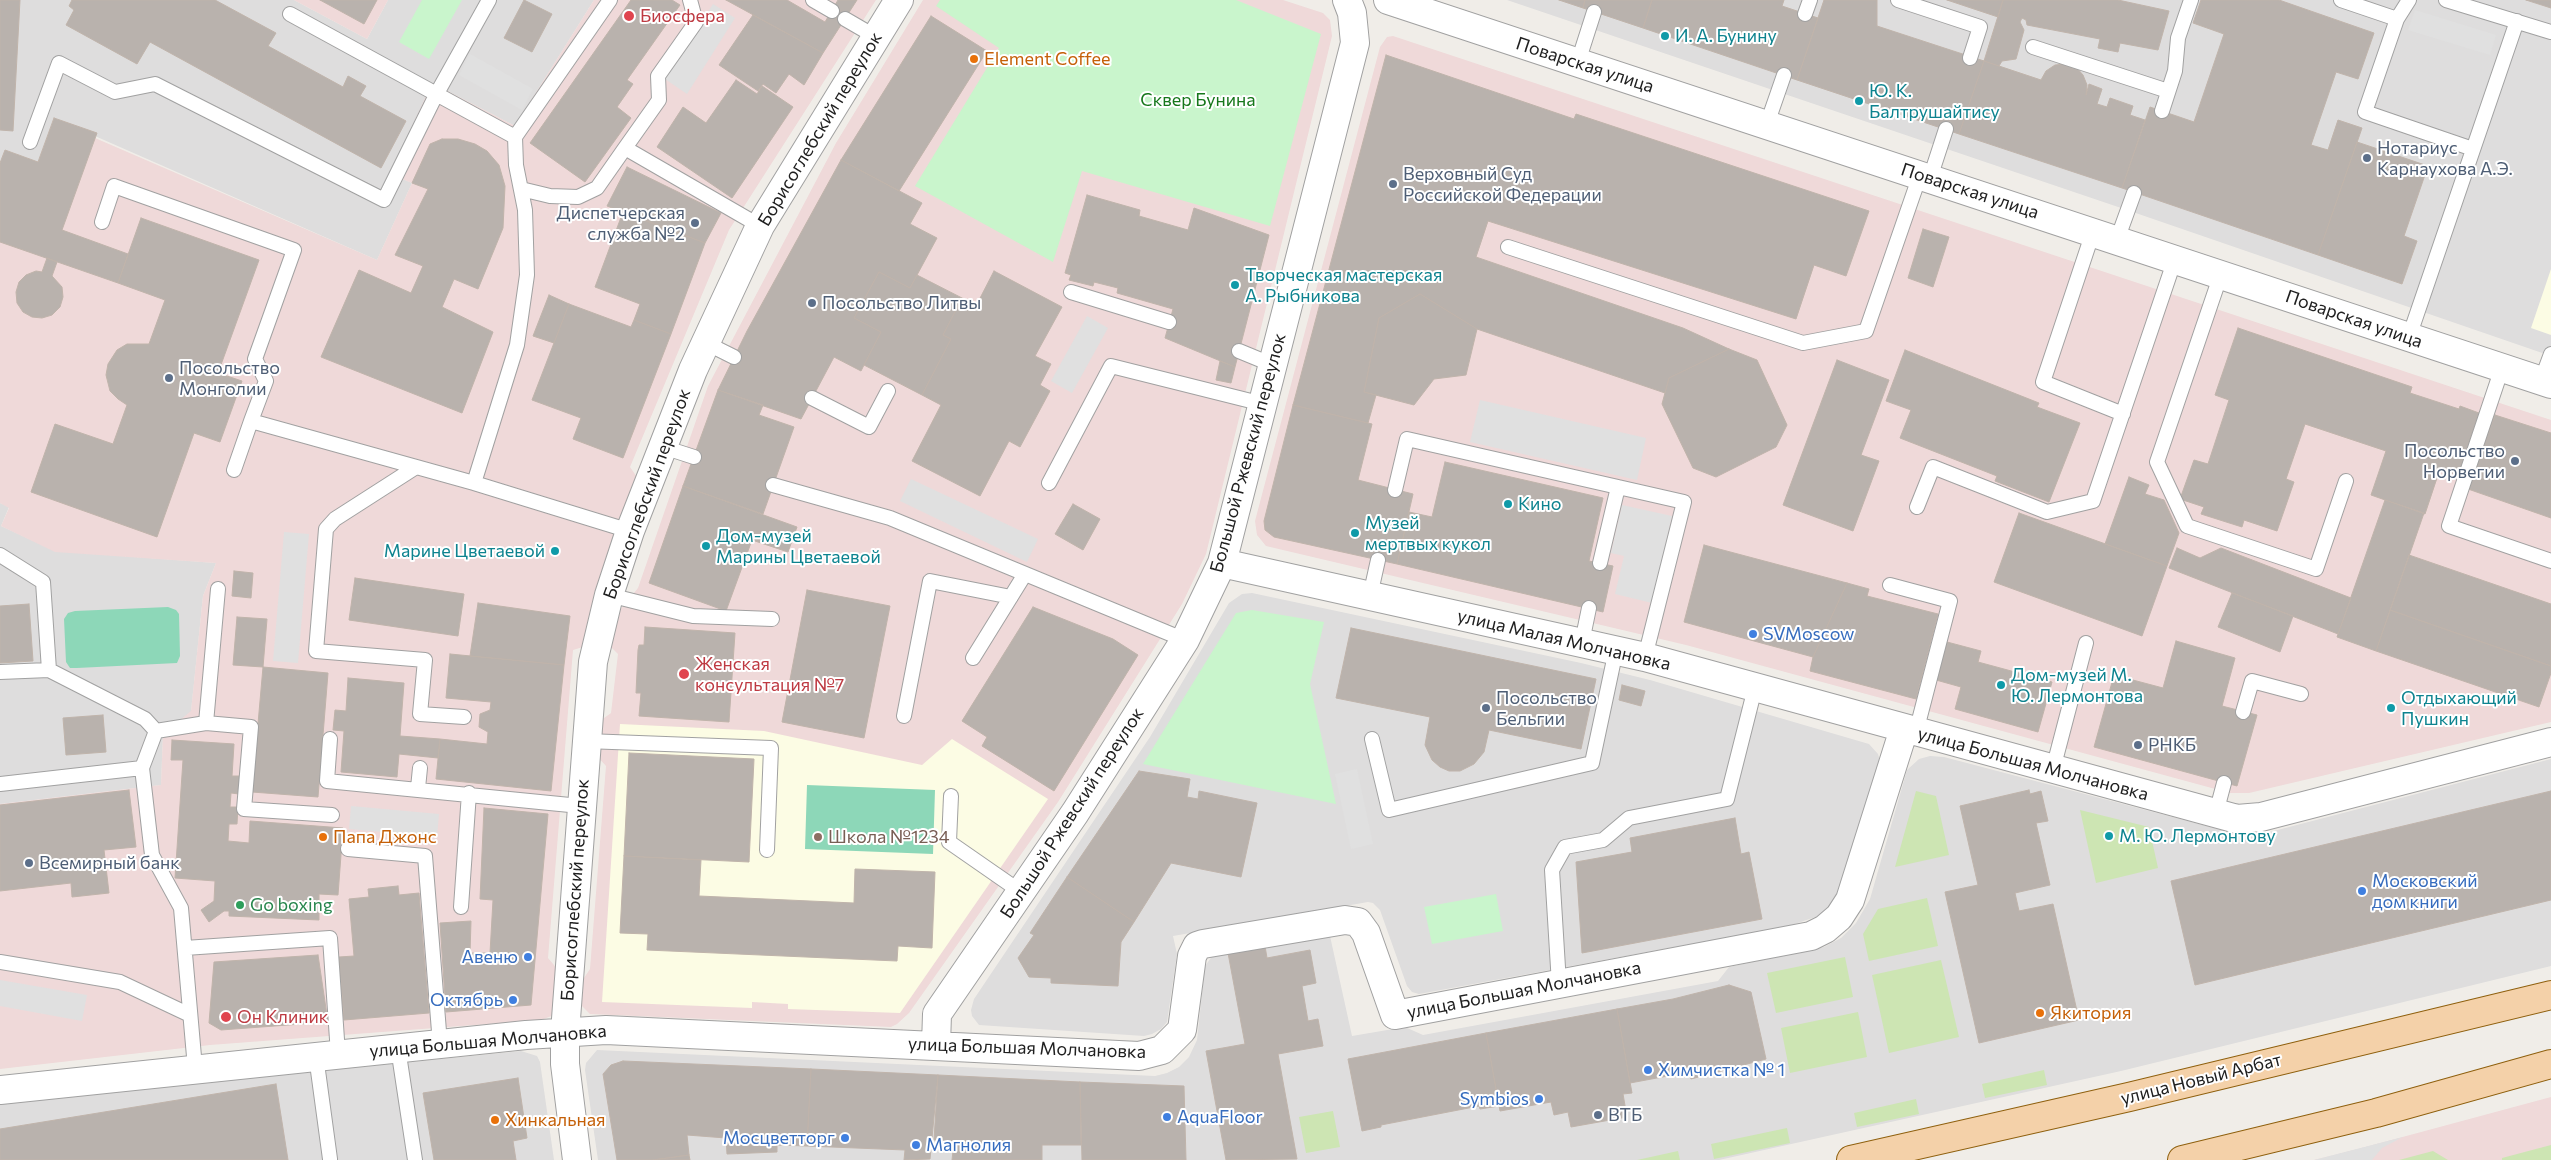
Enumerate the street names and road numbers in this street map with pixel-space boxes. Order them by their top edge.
street label: Борисоглебский переулок [753,28,887,230]
street label: Поварская улица [1513,33,1657,97]
street label: Поварская улица [1898,159,2042,223]
street label: Поварская улица [2283,285,2425,353]
street label: Большой Ржевский переулок [1206,331,1290,575]
street label: Борисоглебский переулок [599,386,695,602]
street label: улица Малая Молчановка [1455,605,1673,675]
street label: Большой Ржевский переулок [996,704,1148,922]
street label: улица Большая Молчановка [1915,723,2151,805]
street label: Борисоглебский переулок [556,778,594,1002]
street label: улица Большая Молчановка [1405,957,1643,1023]
street label: улица Большая Молчановка [368,1020,608,1062]
street label: улица Большая Молчановка [908,1033,1146,1063]
street label: улица Новый Арбат [2118,1049,2284,1109]

